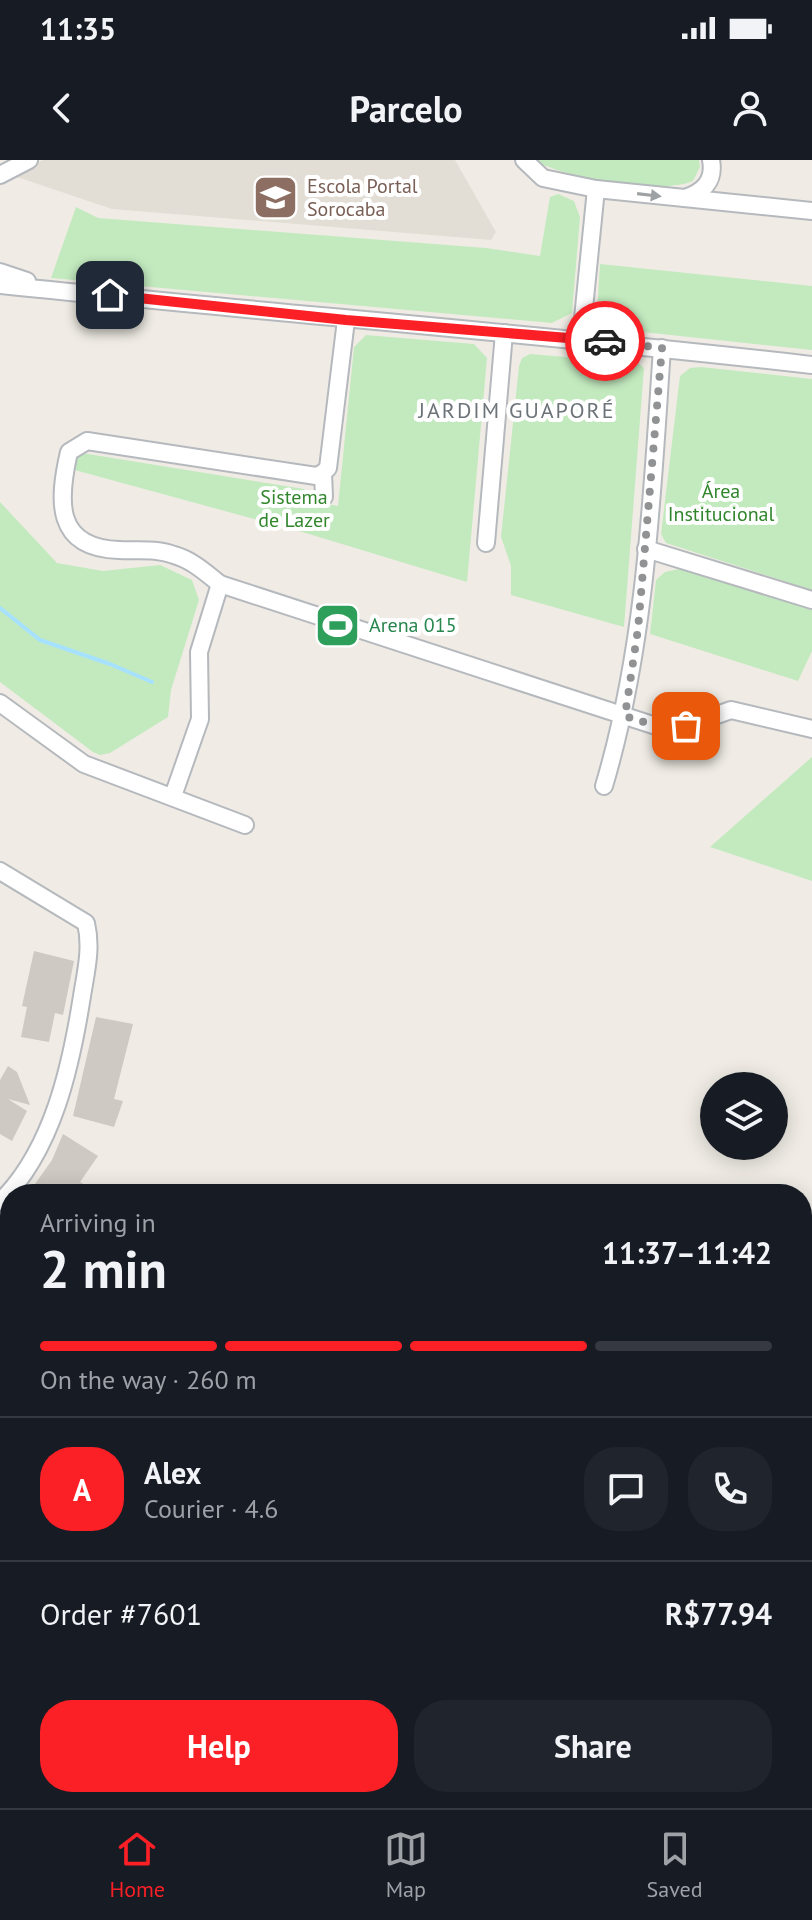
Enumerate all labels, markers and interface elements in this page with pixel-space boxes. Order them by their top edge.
text: 11:35 [40,9,116,48]
text: Parcelo [349,85,463,132]
icon: back [40,86,84,130]
icon: person [728,86,772,130]
place label: Escola Portal Sorocaba [307,173,418,222]
school or university icon: Escola Portal Sorocaba [252,174,300,222]
one-way arrow [637,189,662,202]
pin [76,261,144,329]
icon: home [88,273,132,317]
courier [565,301,645,381]
icon: car [583,319,627,363]
district label: JARDIM GUAPORÉ [418,396,615,424]
park label: Área Institucional [668,478,774,527]
park label: Sistema de Lazer [258,484,330,533]
sports icon: Arena 015 [314,601,362,649]
place label: Arena 015 [369,612,457,638]
pin [652,692,720,760]
icon: bag [664,704,708,748]
map controls [700,1072,788,1160]
button: layers [700,1072,788,1160]
text: Arriving in [40,1206,156,1239]
text: 11:37–11:42 [602,1233,772,1272]
text: 2 min [40,1235,167,1302]
text: On the way · 260 m [40,1363,257,1396]
button: chat [584,1447,668,1531]
button: phone [688,1447,772,1531]
text: Alex [144,1453,201,1492]
text: A [73,1470,91,1509]
text: Courier · 4.6 [144,1492,278,1525]
text: Order #7601 [40,1594,202,1633]
text: R$77.94 [665,1594,772,1633]
button: Help [40,1700,398,1792]
button: Share [414,1700,772,1792]
tab: Home [109,1827,165,1903]
tab: Map [384,1827,428,1903]
tab: Saved [647,1827,703,1903]

